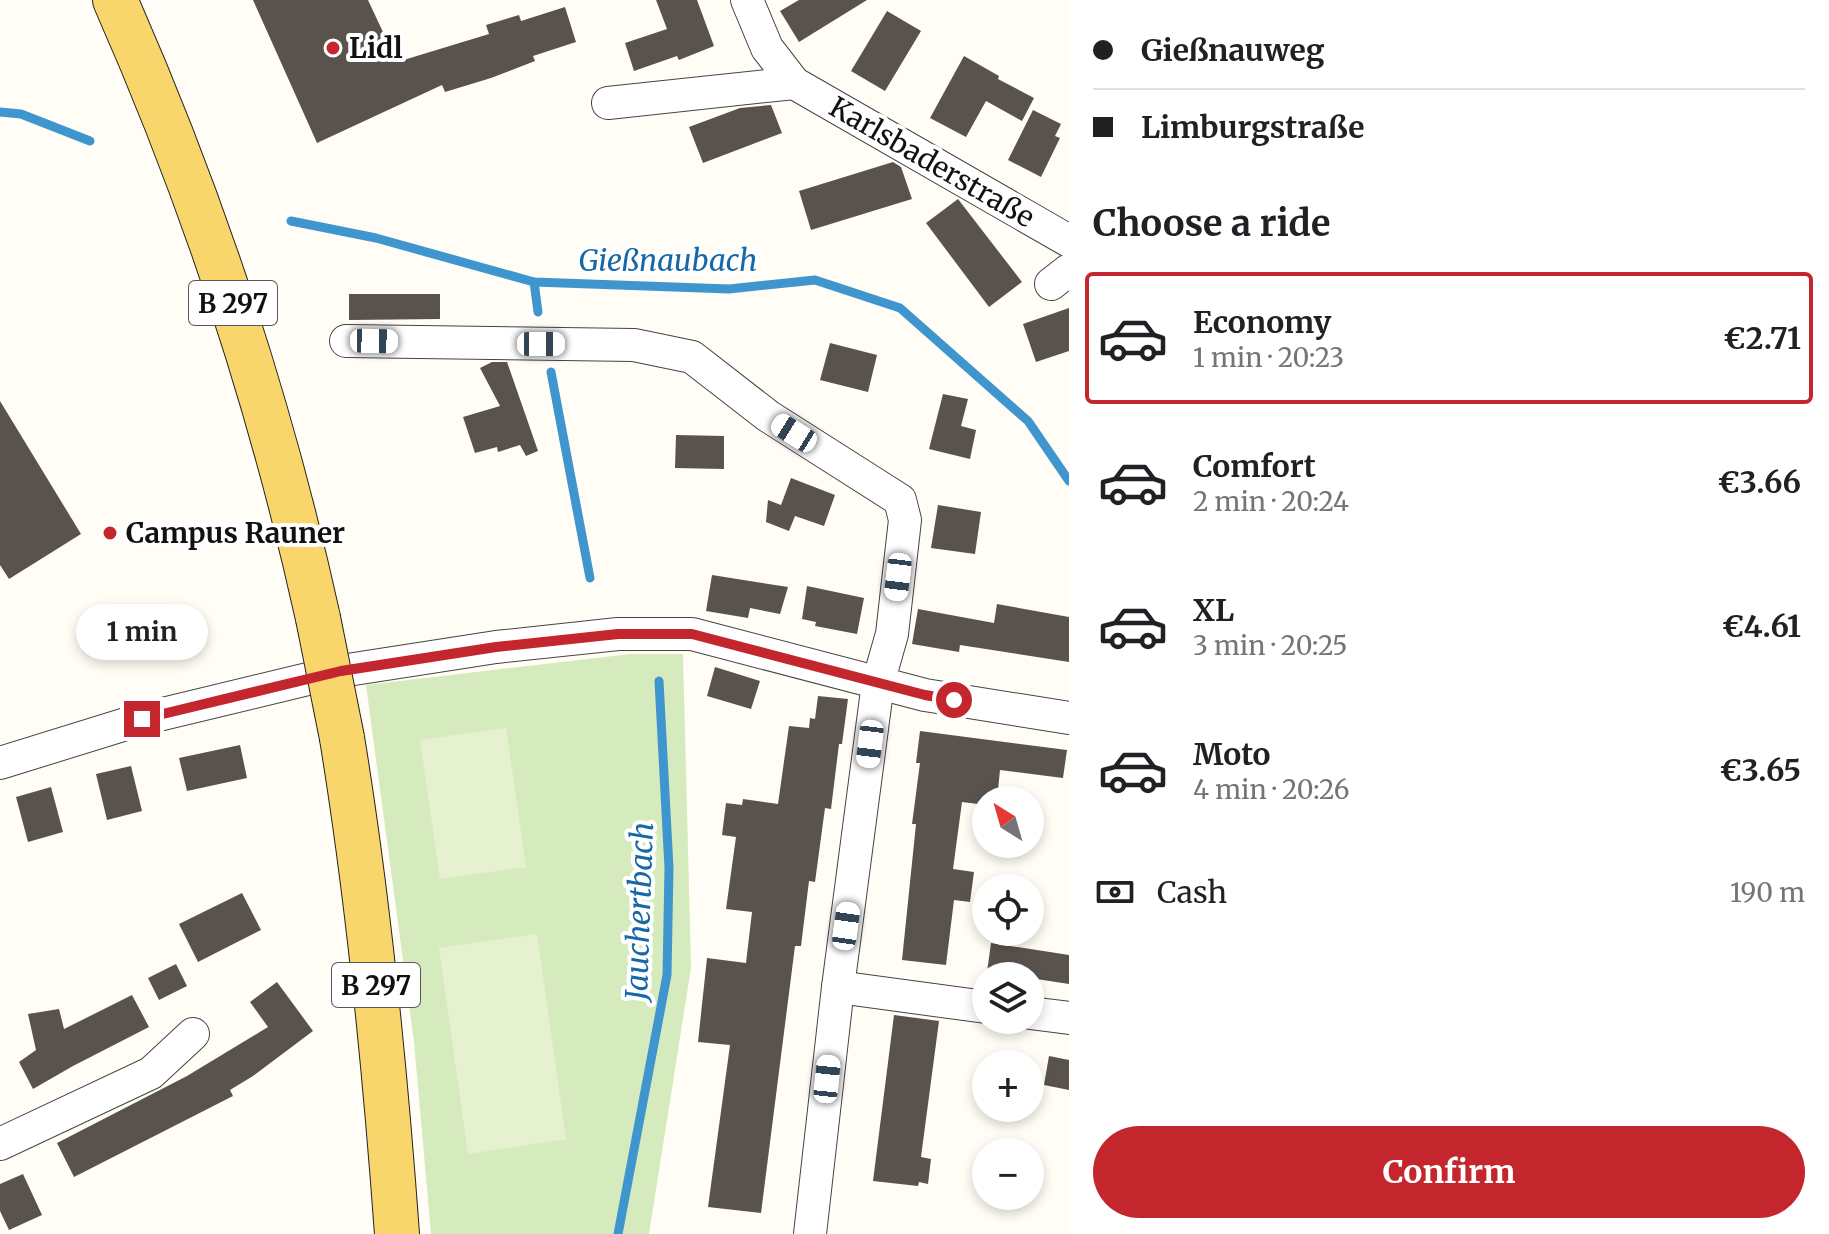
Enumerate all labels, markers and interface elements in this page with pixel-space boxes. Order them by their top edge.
place label: Lidl [349,30,403,66]
text: Gießnauweg [1141,31,1324,69]
marker: Lidl [324,39,342,57]
street label: Karlsbaderstraße [823,89,1041,235]
text: Limburgstraße [1141,108,1364,146]
text: Choose a ride [1093,201,1330,246]
water label: Gießnaubach [579,241,757,279]
road number: B 297 [189,281,277,325]
icon: car [1097,302,1169,374]
text: Economy [1193,303,1331,341]
text: €2.71 [1723,319,1801,357]
car [350,329,398,353]
car [517,332,565,356]
text: 1 min · 20:23 [1193,341,1344,374]
car [767,410,821,456]
icon: car [1097,446,1169,518]
text: Comfort [1193,447,1316,485]
text: €3.66 [1718,463,1801,501]
text: 2 min · 20:24 [1193,485,1349,518]
place label: Campus Rauner [126,515,345,551]
marker: Campus Rauner [101,524,119,542]
car [883,552,913,602]
icon: car [1097,590,1169,662]
text: XL [1193,591,1234,629]
callout: 1 min [76,603,208,659]
text: €4.61 [1722,607,1801,645]
text: 1 min [107,615,177,648]
text: 3 min · 20:25 [1193,629,1348,662]
route start [936,682,972,718]
route end [124,701,160,737]
car [855,719,885,769]
icon: car [1097,734,1169,806]
text: Moto [1193,735,1271,773]
text: €3.65 [1719,751,1801,789]
text: 4 min · 20:26 [1193,773,1350,806]
north arrow [972,786,1044,858]
map controls [972,786,1044,1210]
water label: Jauchertbach [617,821,661,1004]
icon: cash [1093,870,1137,914]
text: Cash [1157,873,1227,911]
button: locate [972,874,1044,946]
text: 190 m [1730,876,1805,909]
car [831,901,861,951]
button: layers [972,962,1044,1034]
road number: B 297 [332,963,420,1007]
button: + [972,1050,1044,1122]
car [813,1054,841,1104]
button: Confirm [1093,1126,1805,1218]
button: − [972,1138,1044,1210]

